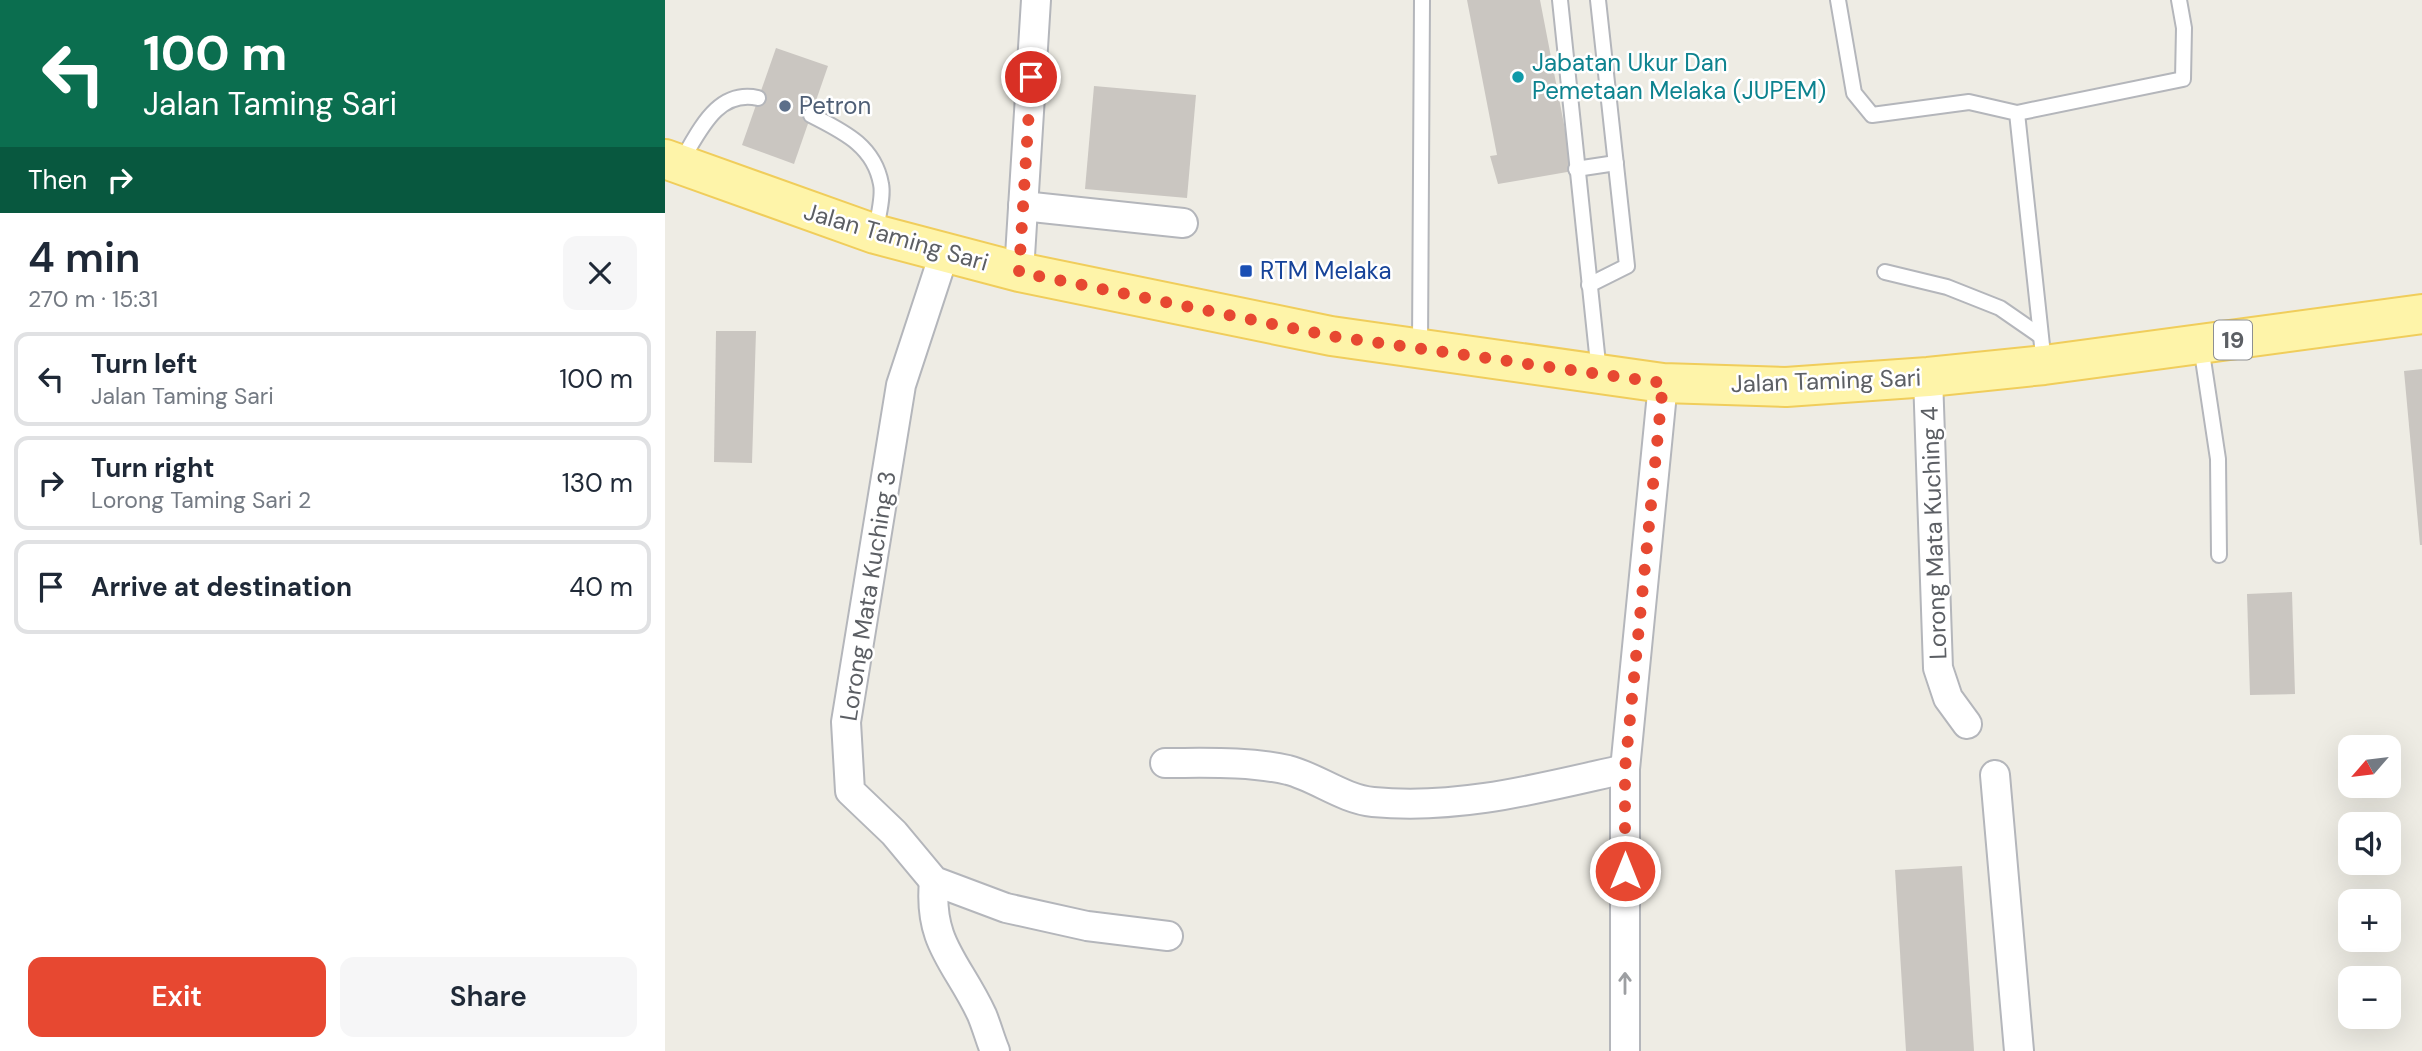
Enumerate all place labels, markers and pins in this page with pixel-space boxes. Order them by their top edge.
pin [1001,47,1061,107]
place label: Jabatan Ukur Dan Pemetaan Melaka (JUPEM) [1532,47,1826,106]
marker: Jabatan Ukur Dan Pemetaan Melaka (JUPEM) [1510,69,1526,85]
place label: Petron [799,90,871,121]
marker: Petron [777,98,793,114]
place label: RTM Melaka [1260,255,1392,286]
marker: RTM Melaka [1238,263,1254,279]

